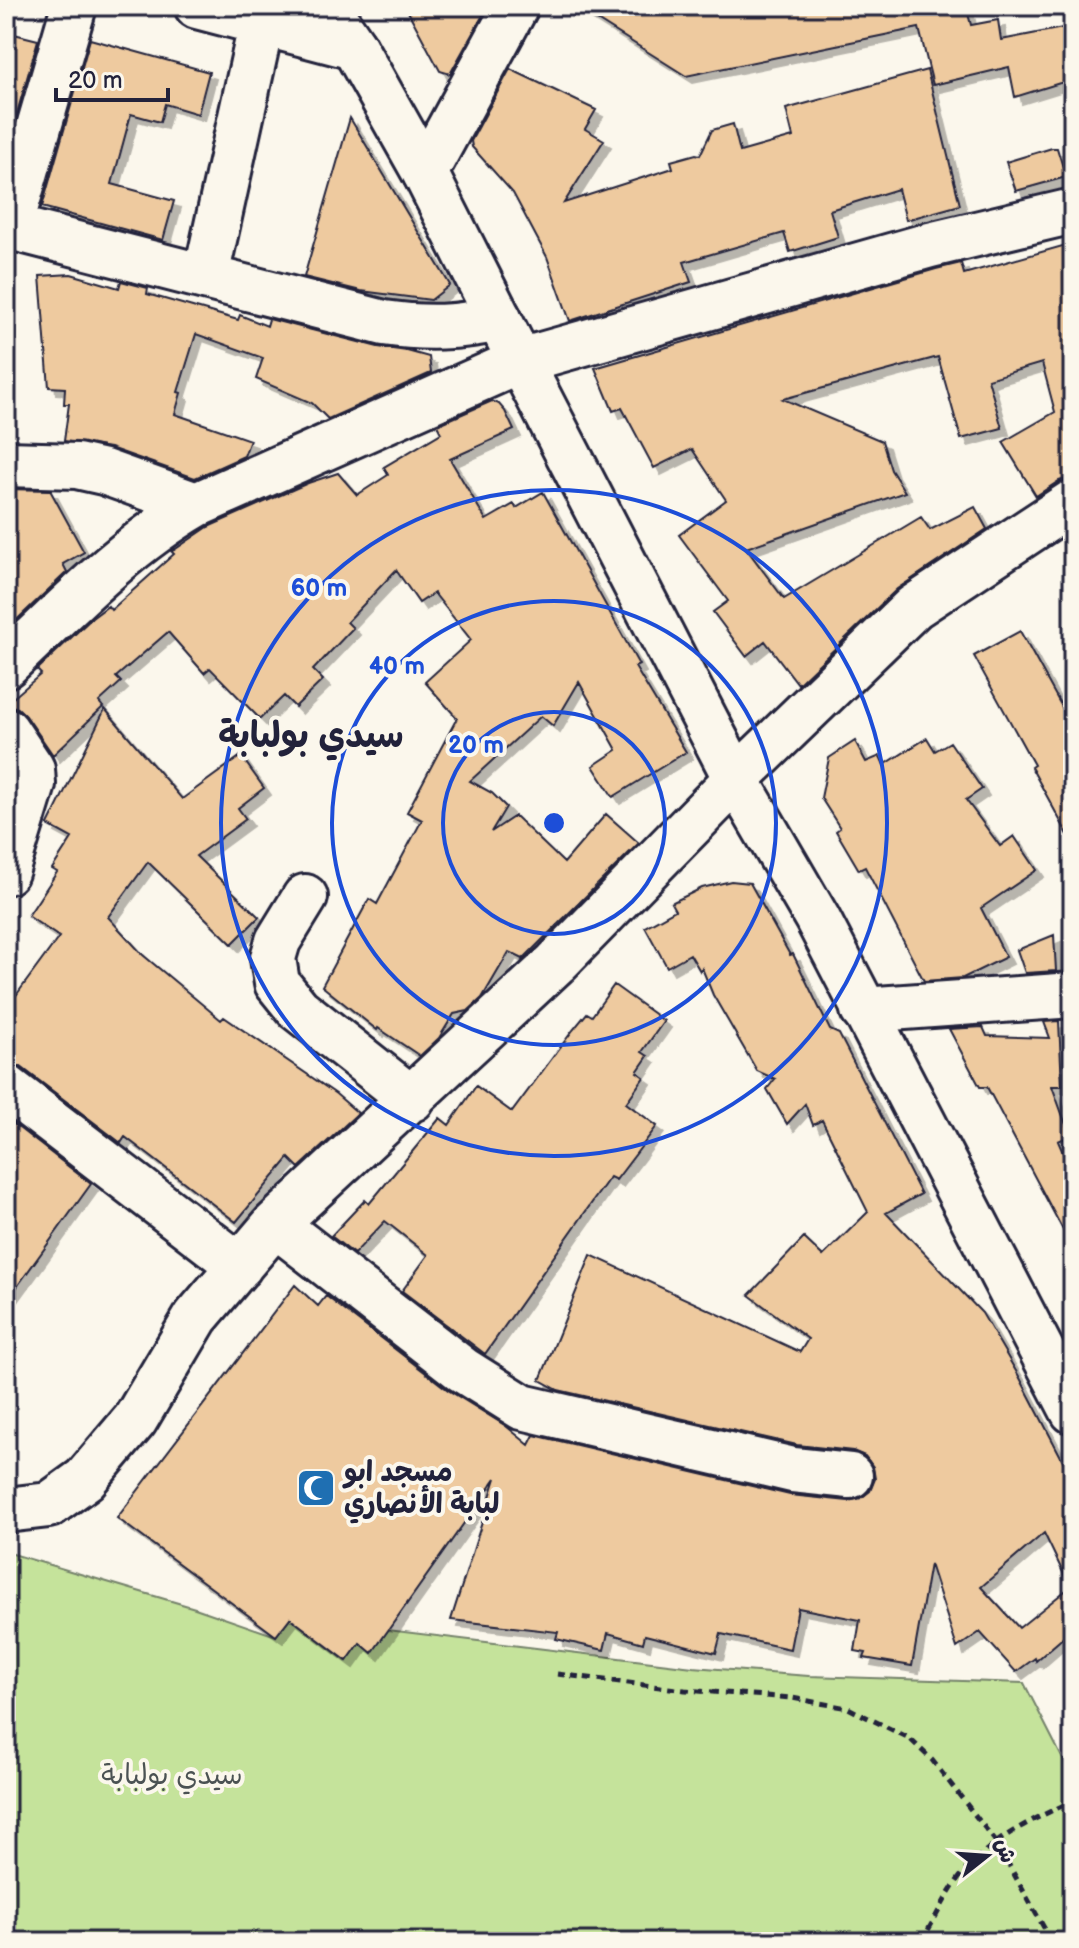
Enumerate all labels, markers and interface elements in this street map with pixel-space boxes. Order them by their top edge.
scale bar [56,52,168,102]
text: 20 m [68,66,123,95]
text: 60 m [291,574,347,603]
text: 40 m [369,652,425,681]
district label: سيدي بولبابة [218,715,404,761]
text: 20 m [448,731,504,760]
centre of rings [540,809,568,837]
place label: مسجد ابو لبابة الأنصاري [342,1456,499,1524]
mosque icon: مسجد ابو لبابة الأنصاري [295,1467,337,1509]
park label: سيدي بولبابة [101,1759,243,1795]
north arrow [947,1816,1027,1896]
text: ش [988,1835,1021,1866]

